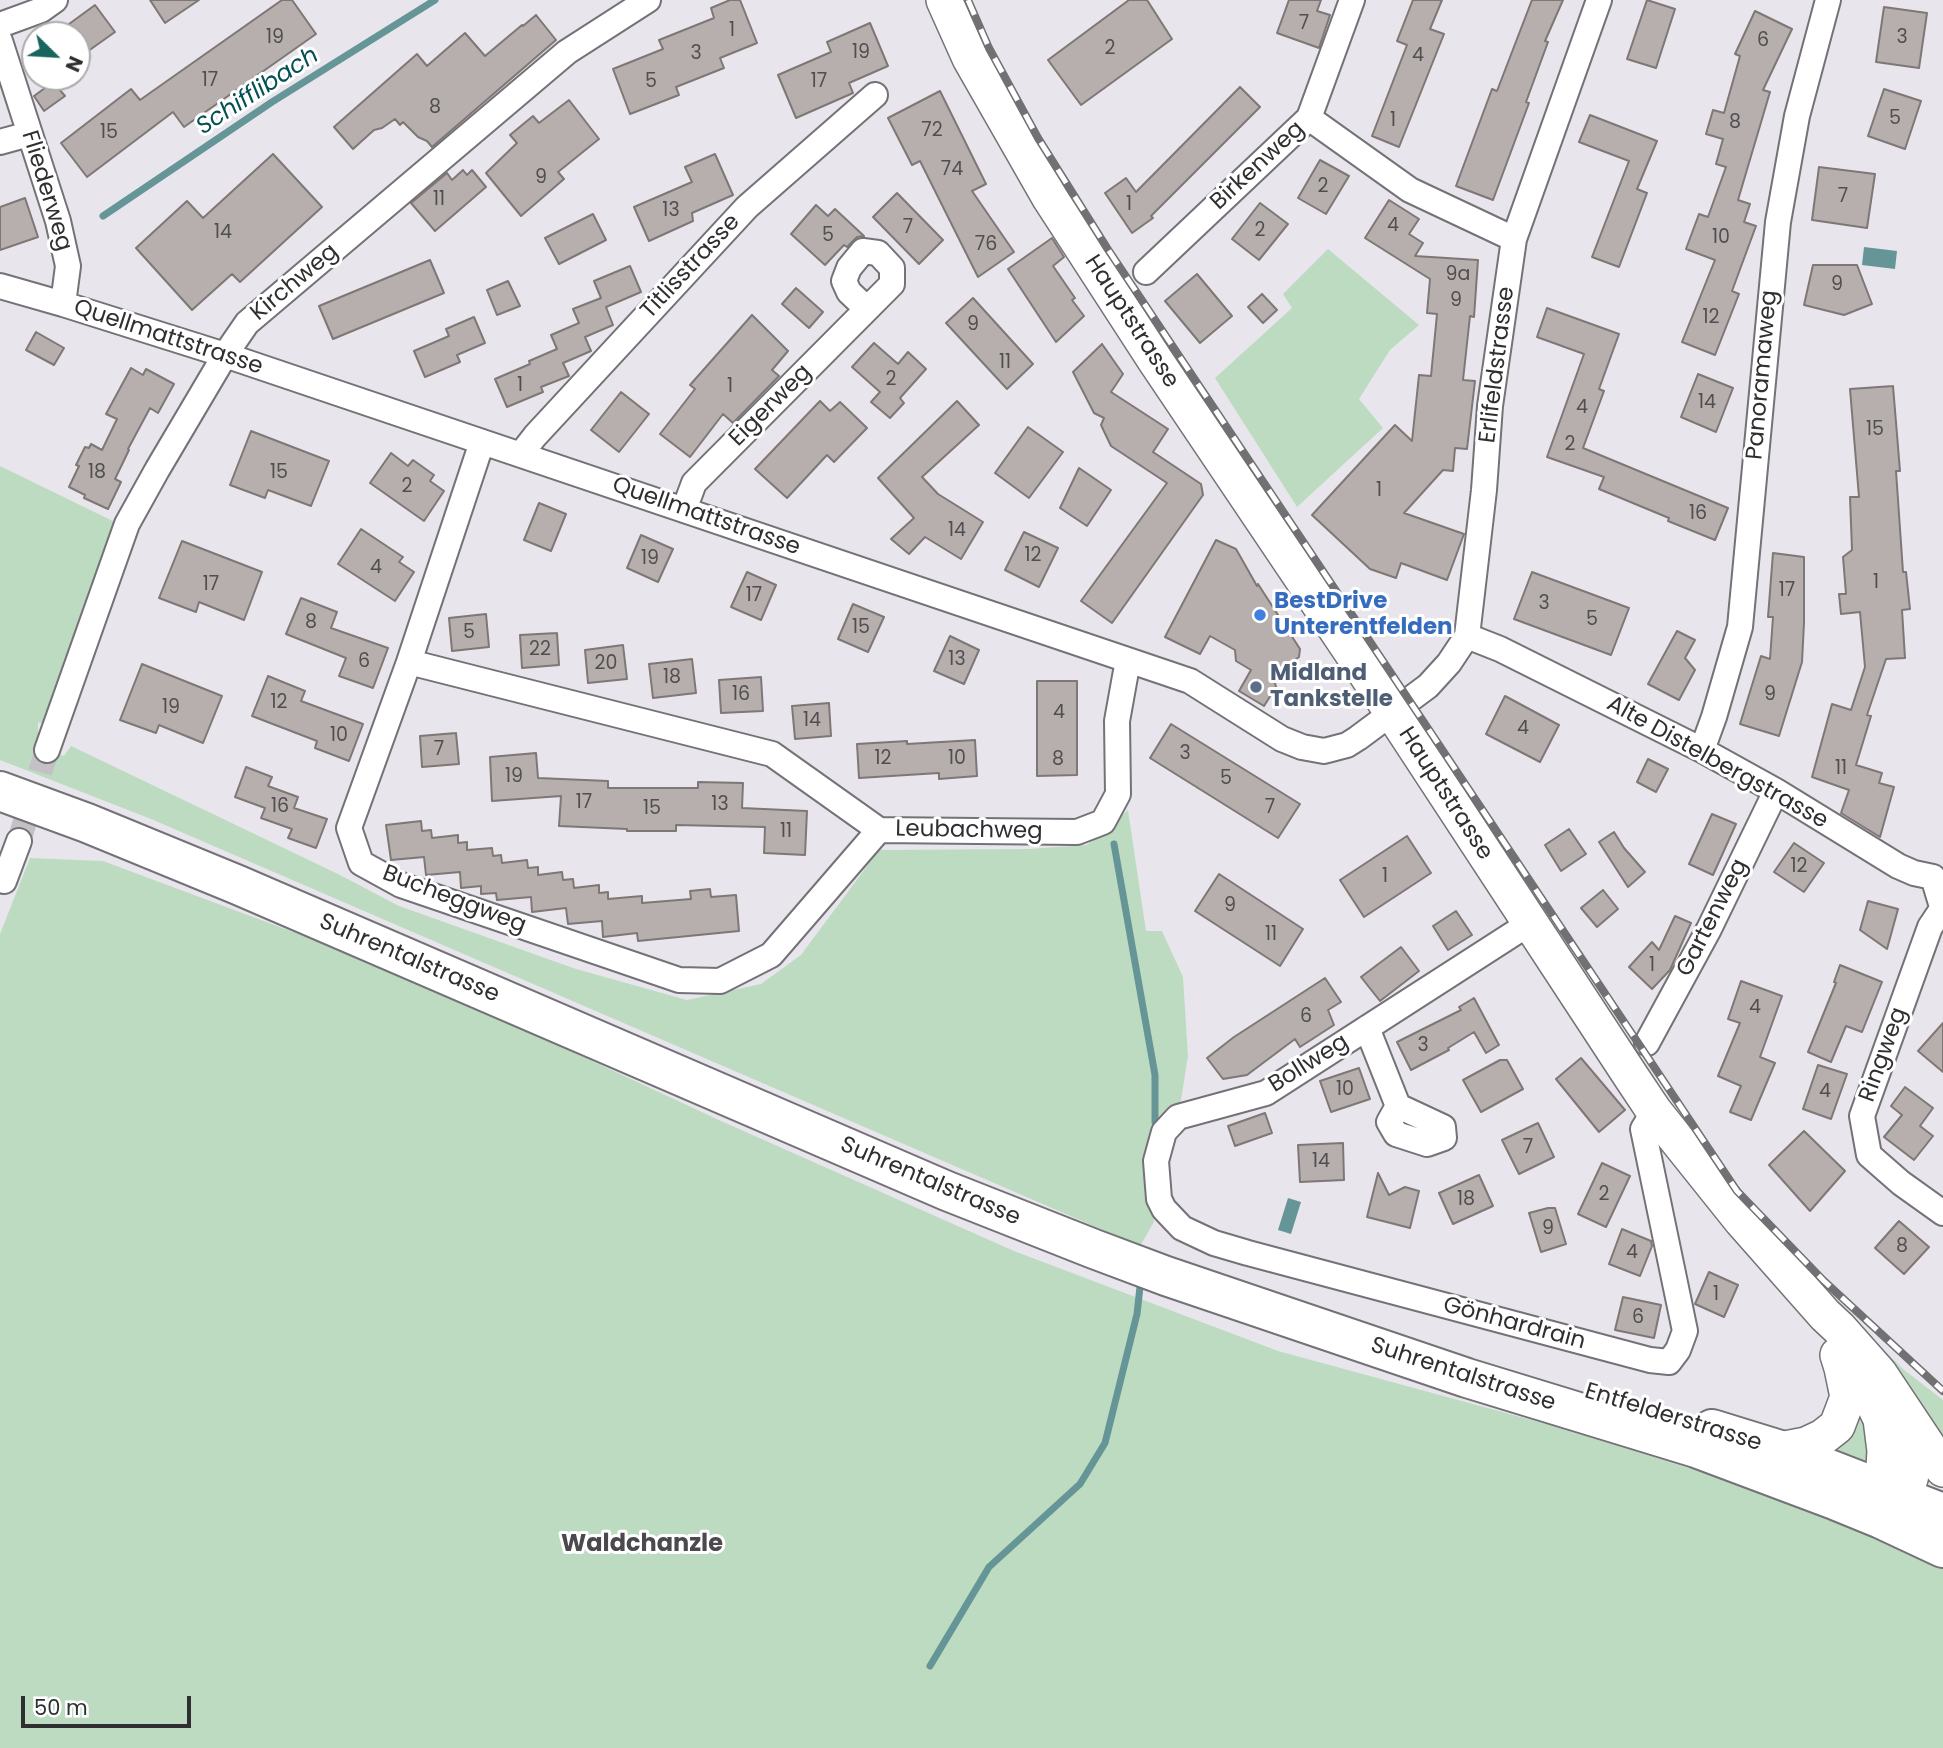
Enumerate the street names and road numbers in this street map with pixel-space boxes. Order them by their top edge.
street label: Birkenweg [1206,116,1310,216]
street label: Fliederweg [15,128,77,254]
street label: Titlisstrasse [636,209,746,325]
street label: Kirchweg [246,239,344,327]
street label: Hauptstrasse [1078,250,1184,394]
street label: Erlifeldstrasse [1475,285,1521,445]
street label: Panoramaweg [1742,289,1784,461]
street label: Quellmattstrasse [70,294,266,382]
street label: Eigerweg [724,359,818,453]
street label: Quellmattstrasse [608,472,804,562]
street label: Alte Distelbergstrasse [1601,691,1833,835]
street label: Hauptstrasse [1392,722,1498,866]
street label: Leubachweg [895,816,1043,846]
street label: Gartenweg [1672,855,1754,981]
street label: Bucheggweg [378,860,530,940]
street label: Suhrentalstrasse [315,909,503,1009]
street label: Ringweg [1854,1004,1914,1106]
street label: Bollweg [1264,1029,1354,1099]
street label: Suhrentalstrasse [836,1132,1024,1232]
street label: Gönhardrain [1440,1292,1588,1356]
street label: Suhrentalstrasse [1367,1332,1559,1418]
street label: Entfelderstrasse [1581,1378,1765,1458]

